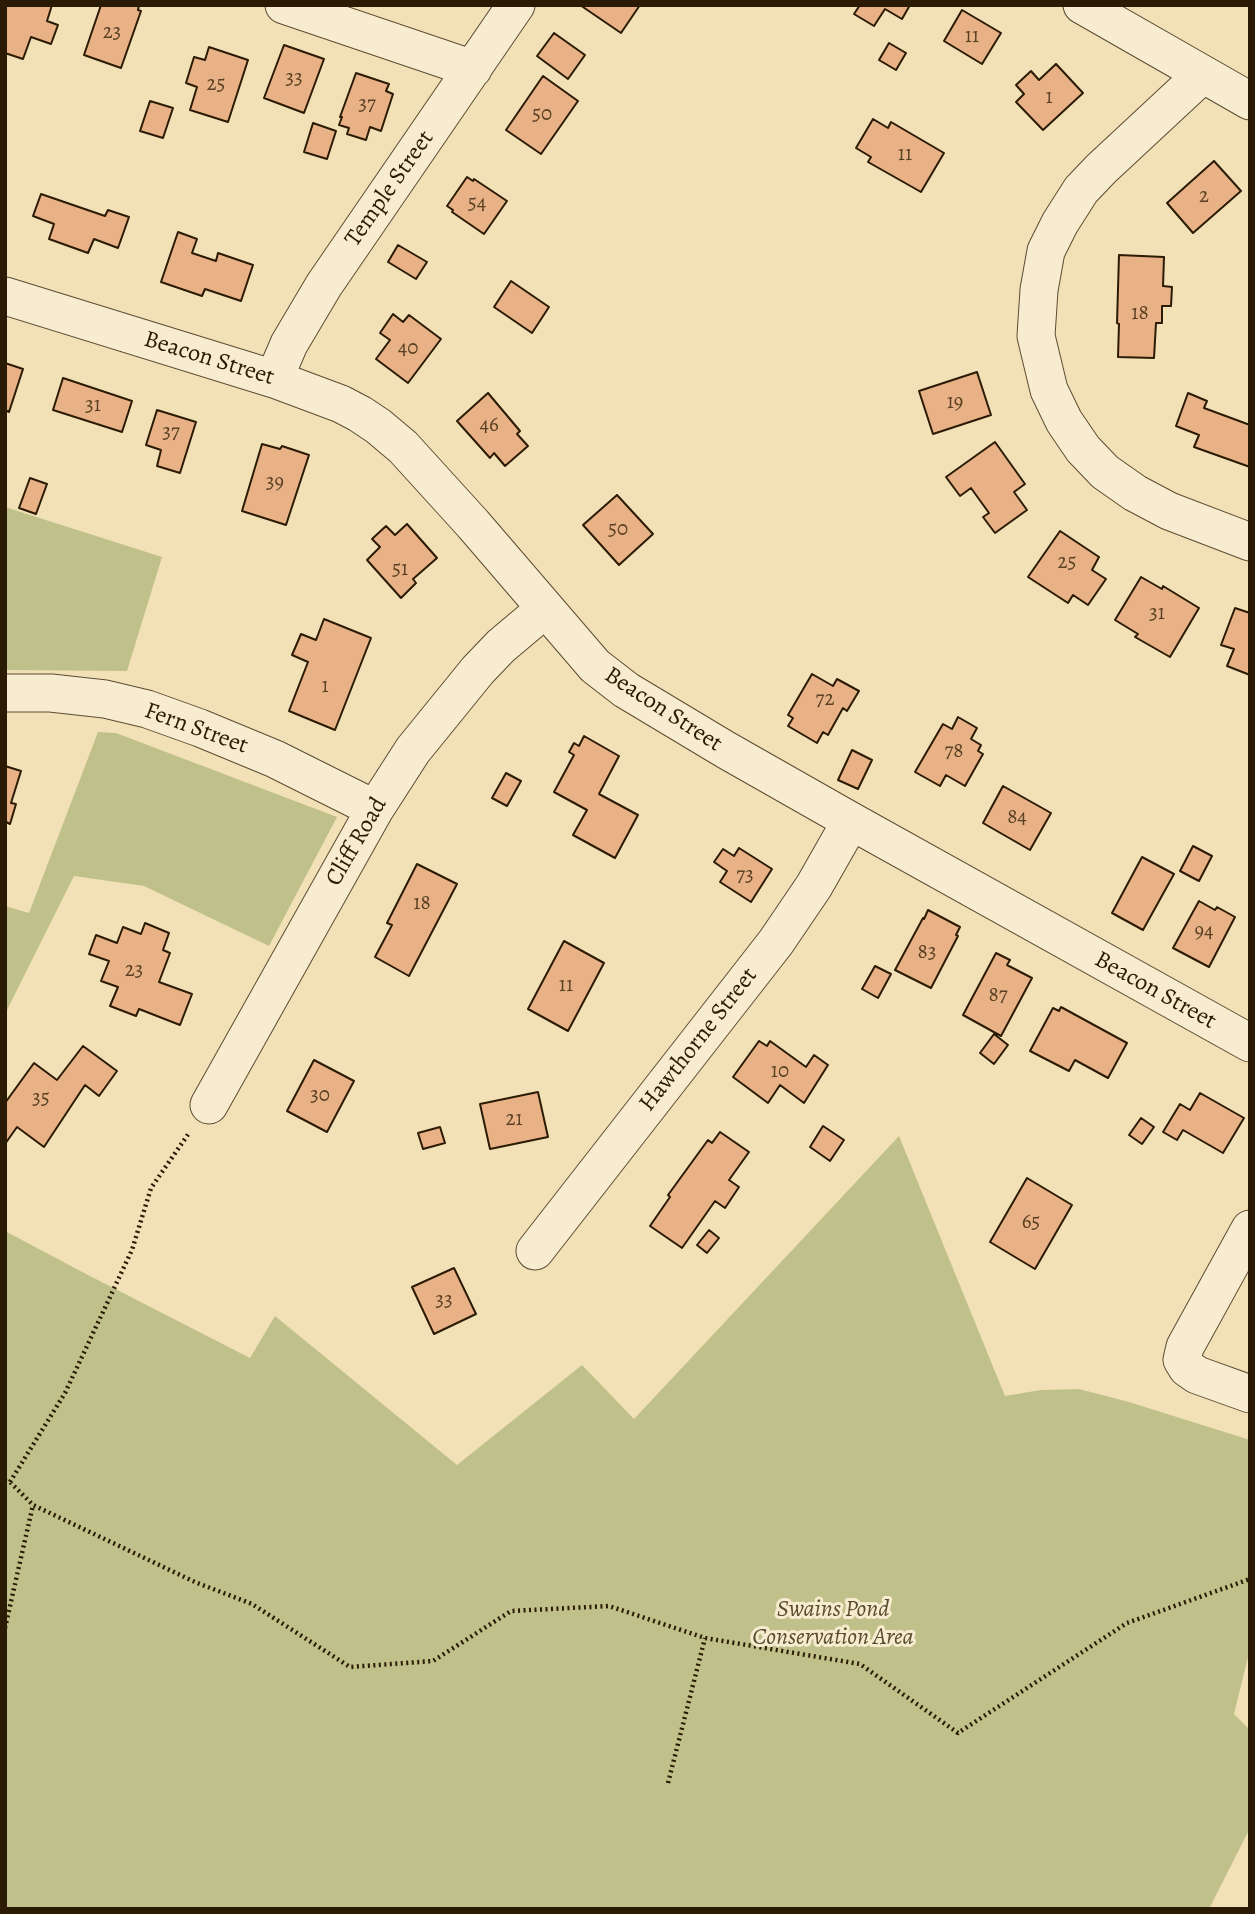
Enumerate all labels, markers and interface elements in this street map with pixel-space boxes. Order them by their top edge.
house number: 23 [103,20,121,46]
house number: 11 [965,24,979,50]
house number: 33 [285,66,303,92]
house number: 25 [206,72,226,98]
house number: 1 [1045,85,1053,111]
house number: 37 [358,92,376,118]
house number: 50 [532,102,552,128]
street label: Temple Street [339,125,441,253]
house number: 11 [898,142,912,168]
house number: 2 [1199,184,1209,210]
house number: 54 [468,191,486,217]
house number: 18 [1131,301,1149,327]
street label: Beacon Street [140,326,278,392]
house number: 40 [398,336,418,362]
house number: 19 [947,390,963,416]
house number: 31 [85,393,101,419]
house number: 46 [479,413,499,439]
house number: 37 [162,420,180,446]
house number: 39 [266,470,284,496]
house number: 50 [608,517,628,543]
house number: 25 [1057,550,1077,576]
house number: 51 [392,557,408,583]
house number: 31 [1149,601,1165,627]
street label: Beacon Street [599,661,727,759]
house number: 1 [321,674,329,700]
house number: 72 [816,687,834,713]
street label: Fern Street [140,697,252,761]
house number: 78 [944,739,964,765]
street label: Cliff Road [320,793,394,891]
house number: 84 [1007,805,1027,831]
house number: 73 [736,863,754,889]
house number: 18 [413,891,431,917]
house number: 94 [1194,919,1214,945]
house number: 83 [918,940,936,966]
street label: Beacon Street [1089,946,1221,1036]
house number: 23 [125,958,143,984]
street label: Hawthorne Street [634,962,764,1118]
house number: 11 [559,973,573,999]
house number: 87 [988,983,1008,1009]
house number: 10 [771,1059,789,1085]
house number: 30 [310,1083,330,1109]
house number: 35 [32,1086,50,1112]
house number: 21 [505,1107,523,1133]
house number: 65 [1022,1210,1040,1236]
house number: 33 [435,1288,453,1314]
park label: Swains Pond Conservation Area [752,1596,914,1652]

